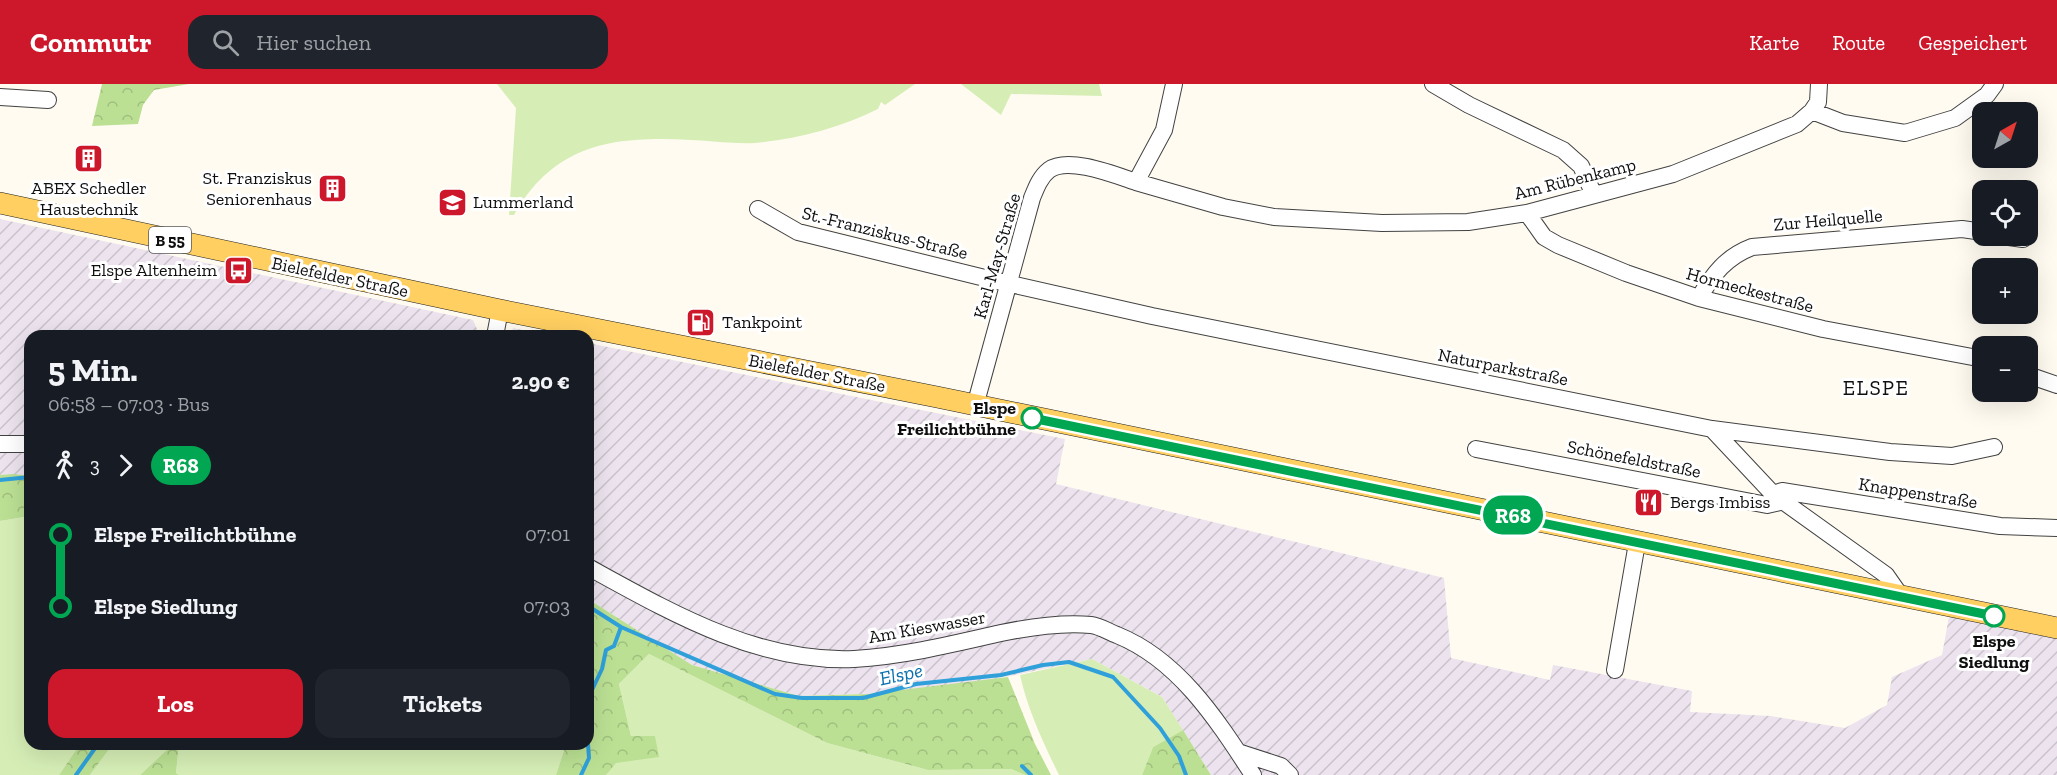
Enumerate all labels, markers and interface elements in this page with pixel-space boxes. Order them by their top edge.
search box [188,15,608,69]
text: Commutr [30,26,152,59]
icon: search [209,26,242,59]
text: Hier suchen [257,29,371,56]
text: Karte [1749,30,1799,55]
text: Route [1832,30,1885,55]
text: Gespeichert [1918,30,2027,55]
north arrow [1972,102,2038,168]
map controls [1972,102,2038,402]
building icon: ABEX Schedler Haustechnik [73,143,105,175]
street label: Am Rübenkamp [1512,153,1638,205]
place label: St. Franziskus Seniorenhaus [203,167,312,210]
building icon: St. Franziskus Seniorenhaus [317,172,349,204]
place label: ABEX Schedler Haustechnik [31,177,147,220]
button: locate [1972,180,2038,246]
school or university icon: Lummerland [436,186,468,218]
place label: Lummerland [473,191,574,213]
street label: Karl-May-Straße [969,191,1025,321]
street label: St.-Franziskus-Straße [800,202,970,264]
street label: Zur Heilquelle [1773,204,1883,236]
road number: B 55 [149,227,191,253]
street label: Bielefelder Straße [270,252,410,302]
bus stop icon: Elspe Altenheim [222,254,254,286]
button: + [1972,258,2038,324]
place label: Elspe Altenheim [91,259,217,281]
street label: Hormeckestraße [1684,262,1816,318]
fuel station icon: Tankpoint [685,306,717,338]
place label: Tankpoint [722,311,802,333]
button: − [1972,336,2038,402]
street label: Naturparkstraße [1436,344,1570,390]
street label: Bielefelder Straße [747,349,887,397]
text: 5 Min. [48,350,138,389]
text: 2.90 € [512,368,570,395]
district label: ELSPE [1843,375,1909,400]
text: 06:58 – 07:03 · Bus [48,392,209,416]
place label: Elspe Freilichtbühne [897,397,1016,440]
marker: Elspe Freilichtbühne [1021,407,1043,429]
street label: Schönefeldstraße [1565,435,1703,483]
icon: walk [48,449,81,482]
icon: forward [109,449,142,482]
text: 3 [90,453,100,477]
text: R68 [163,453,199,478]
street label: Knappenstraße [1857,473,1979,513]
restaurant icon: Bergs Imbiss [1633,486,1665,518]
place label: Bergs Imbiss [1670,491,1771,513]
line badge: R68 [1478,496,1547,534]
text: R68 [1495,503,1531,528]
text: Elspe Freilichtbühne [94,521,296,548]
text: 07:01 [525,522,570,546]
text: Elspe Siedlung [94,593,237,620]
text: 07:03 [523,594,570,618]
marker: Elspe Siedlung [1983,605,2005,627]
street label: Am Kieswasser [867,606,987,648]
place label: Elspe Siedlung [1959,630,2029,673]
water label: Elspe [877,658,925,690]
button: Los [48,669,303,738]
button: Tickets [315,669,570,738]

